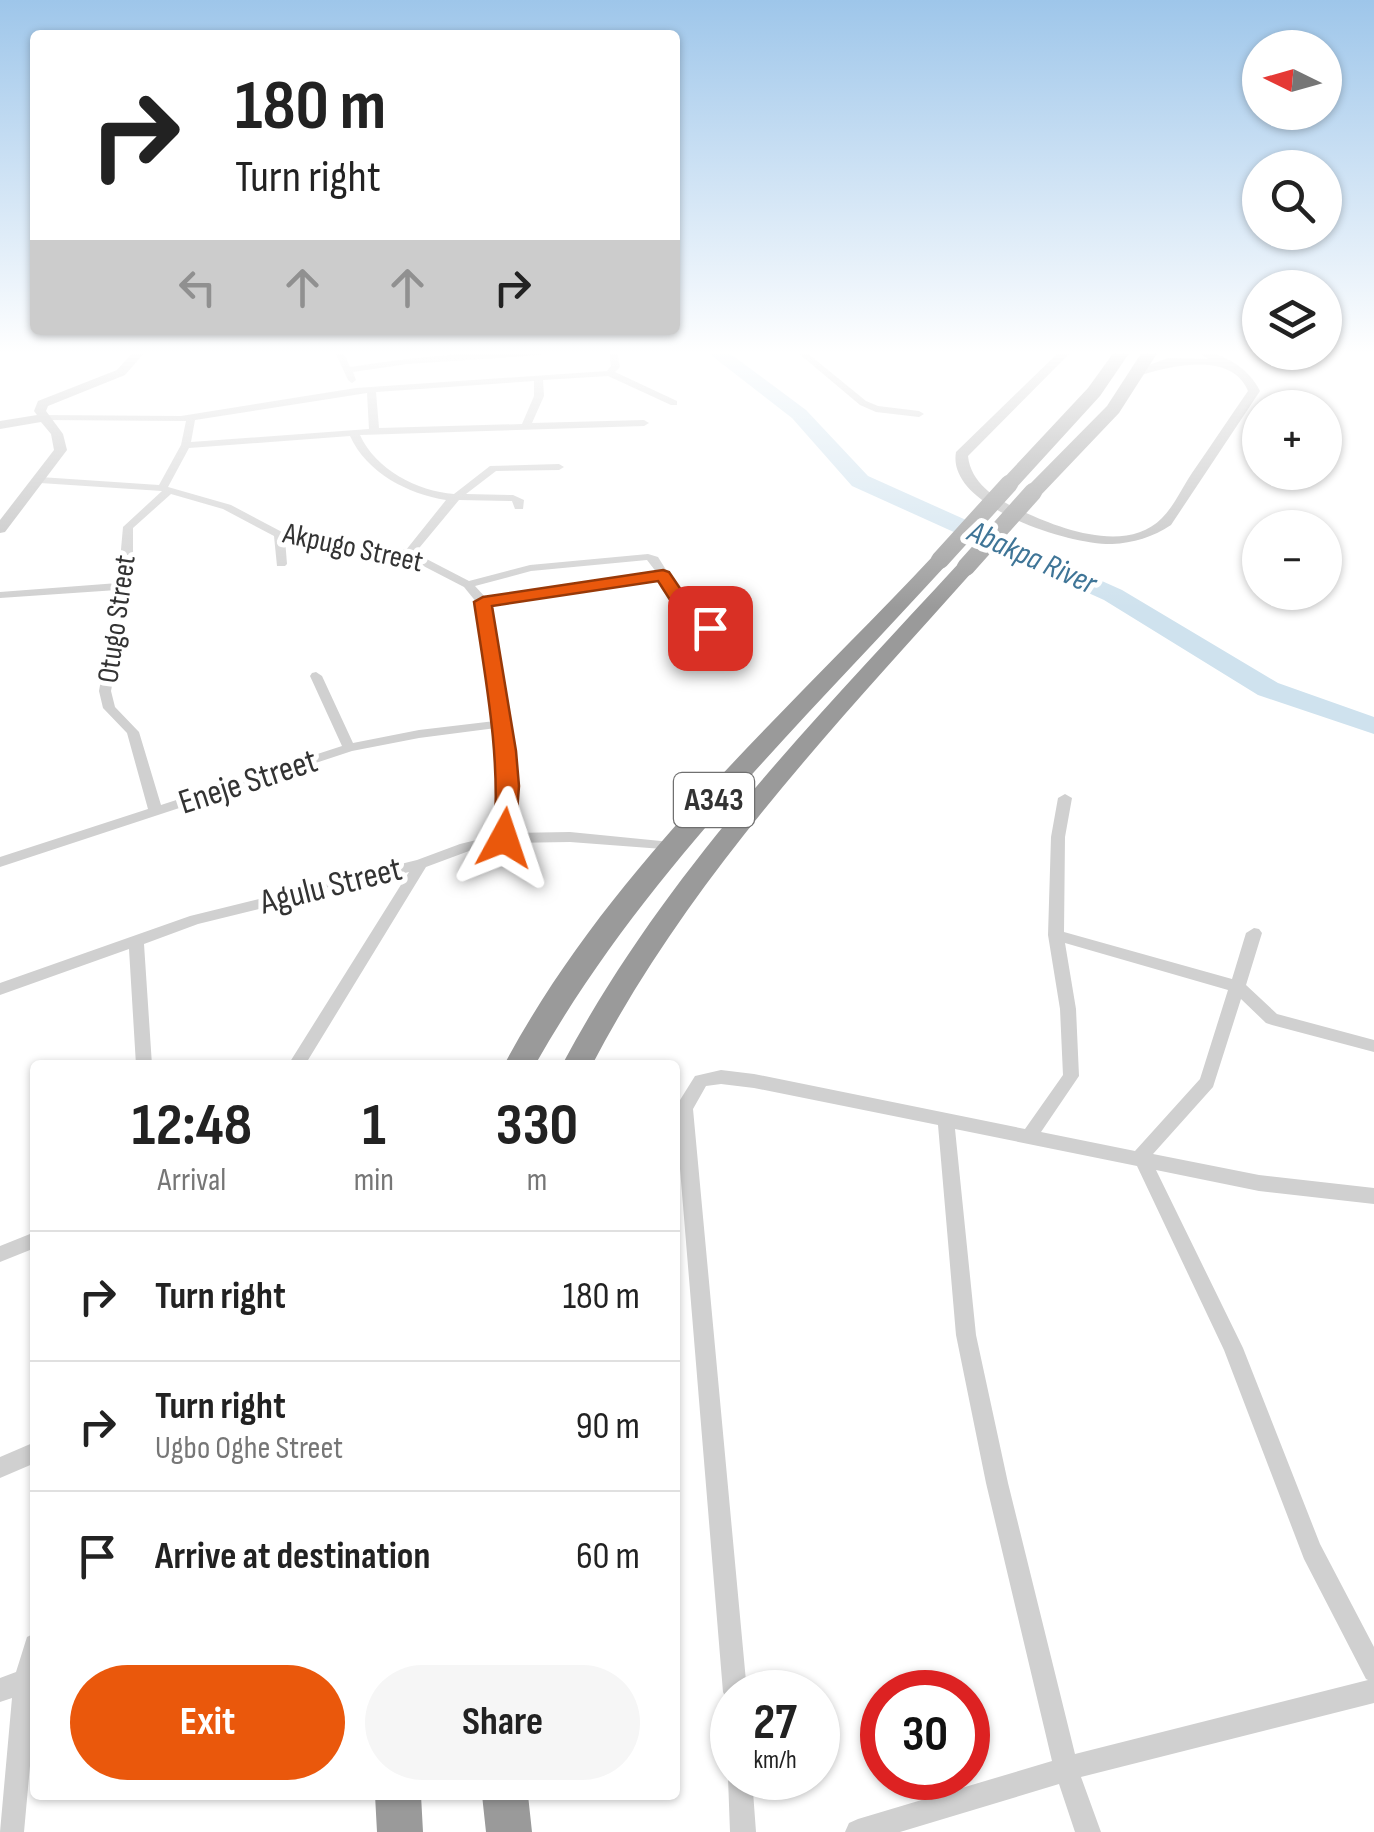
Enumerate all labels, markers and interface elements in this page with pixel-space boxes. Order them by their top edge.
north arrow [1242,30,1342,130]
map controls [1242,30,1342,610]
text: 180 m [235,65,386,149]
icon: right [70,70,200,200]
text: Turn right [235,150,381,205]
button: search [1242,150,1342,250]
icon: left [170,260,225,315]
icon: ahead [275,260,330,315]
icon: ahead [380,260,435,315]
icon: right [485,260,540,315]
button: layers [1242,270,1342,370]
button: + [1242,390,1342,490]
button: − [1242,510,1342,610]
water label: Abakpa River [960,512,1103,604]
street label: Akpugo Street [279,515,426,580]
street label: Otugo Street [90,553,144,685]
pin [668,586,753,671]
icon: arrive [683,601,738,656]
street label: Eneje Street [173,739,323,825]
road number: A343 [674,773,754,827]
position arrow [452,786,556,890]
street label: Agulu Street [255,848,406,925]
text: 12:48 [132,1090,252,1162]
text: 1 [362,1090,386,1162]
text: 330 [496,1090,578,1162]
text: Arrival [157,1161,226,1200]
text: min [354,1161,394,1200]
text: m [527,1161,547,1200]
icon: right [70,1269,125,1324]
text: Turn right [155,1274,286,1319]
text: 180 m [563,1274,640,1319]
text: Turn right [155,1384,286,1429]
icon: right [70,1399,125,1454]
text: 90 m [576,1404,640,1449]
text: Ugbo Oghe Street [155,1429,343,1468]
icon: arrive [70,1529,125,1584]
text: Arrive at destination [155,1534,430,1579]
text: 60 m [576,1534,640,1579]
button: Exit [70,1665,345,1780]
button: Share [365,1665,640,1780]
speed limit sign: 30 [860,1670,990,1800]
text: 27 [753,1693,797,1753]
text: km/h [753,1745,797,1776]

